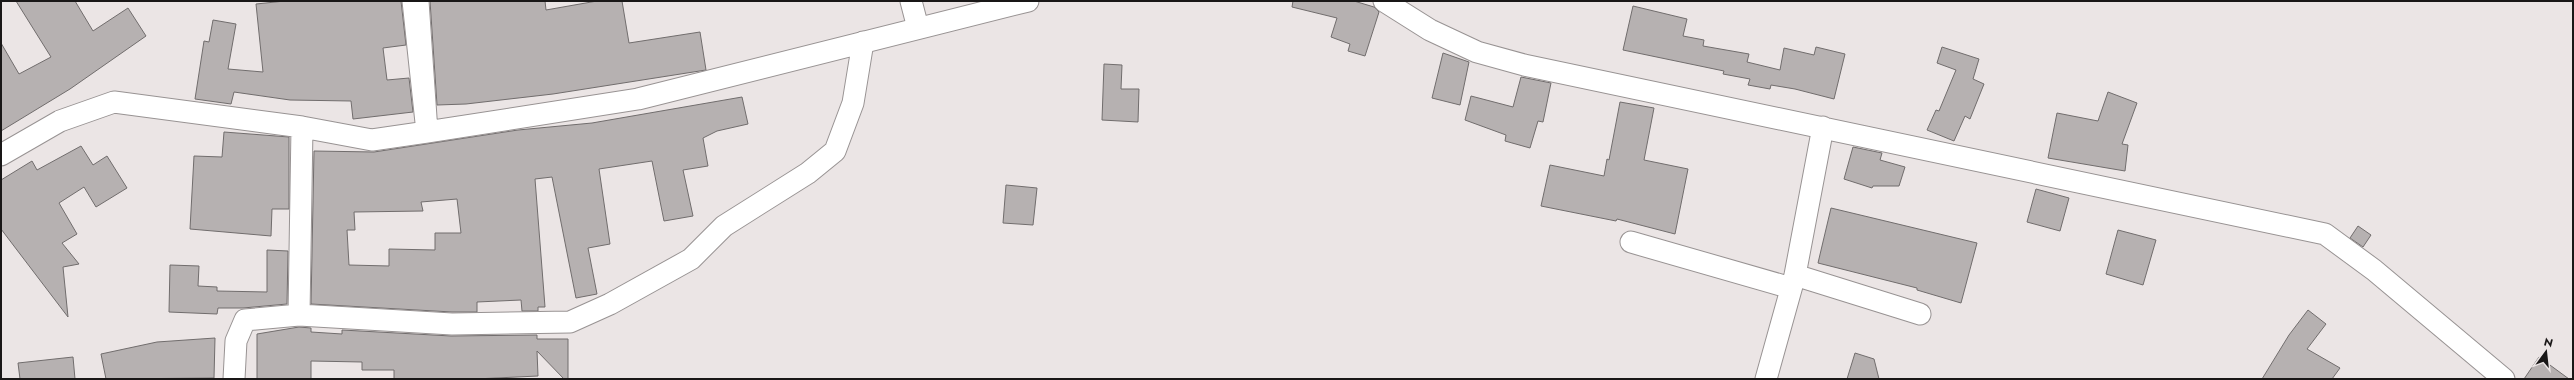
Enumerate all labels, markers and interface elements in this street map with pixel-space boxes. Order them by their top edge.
north arrow [2526,332,2566,372]
text: N [2542,333,2555,351]

